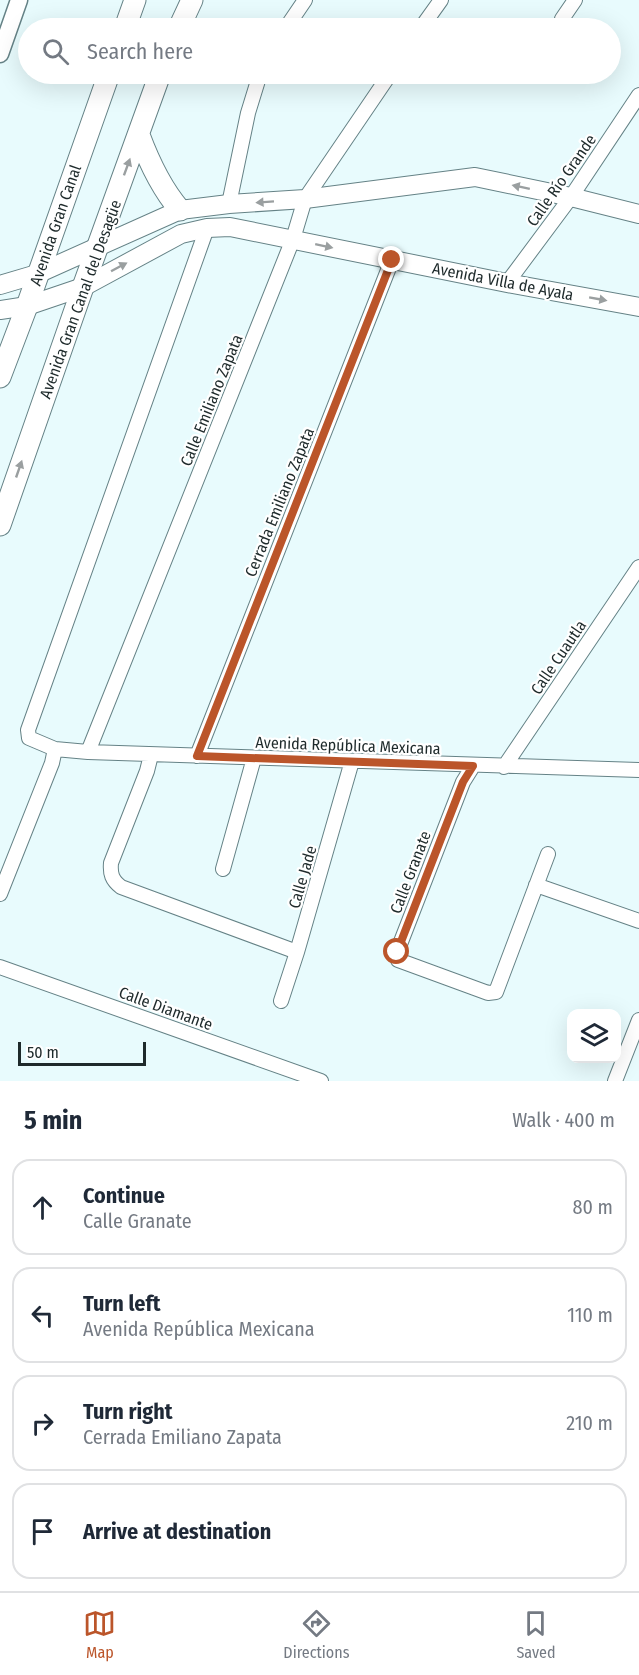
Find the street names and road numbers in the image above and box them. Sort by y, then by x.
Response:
street label: Calle Río Grande [523,131,600,230]
street label: Avenida Gran Canal [26,162,85,288]
street label: Avenida Gran Canal del Desagüe [36,197,125,401]
street label: Avenida Villa de Ayala [431,258,575,305]
street label: Calle Emiliano Zapata [176,331,247,469]
street label: Cerrada Emiliano Zapata [241,425,318,580]
street label: Calle Cuautla [527,617,590,698]
street label: Avenida República Mexicana [255,733,441,758]
street label: Calle Granate [386,828,435,916]
street label: Calle Jade [284,843,321,911]
street label: Calle Diamante [116,983,215,1034]

